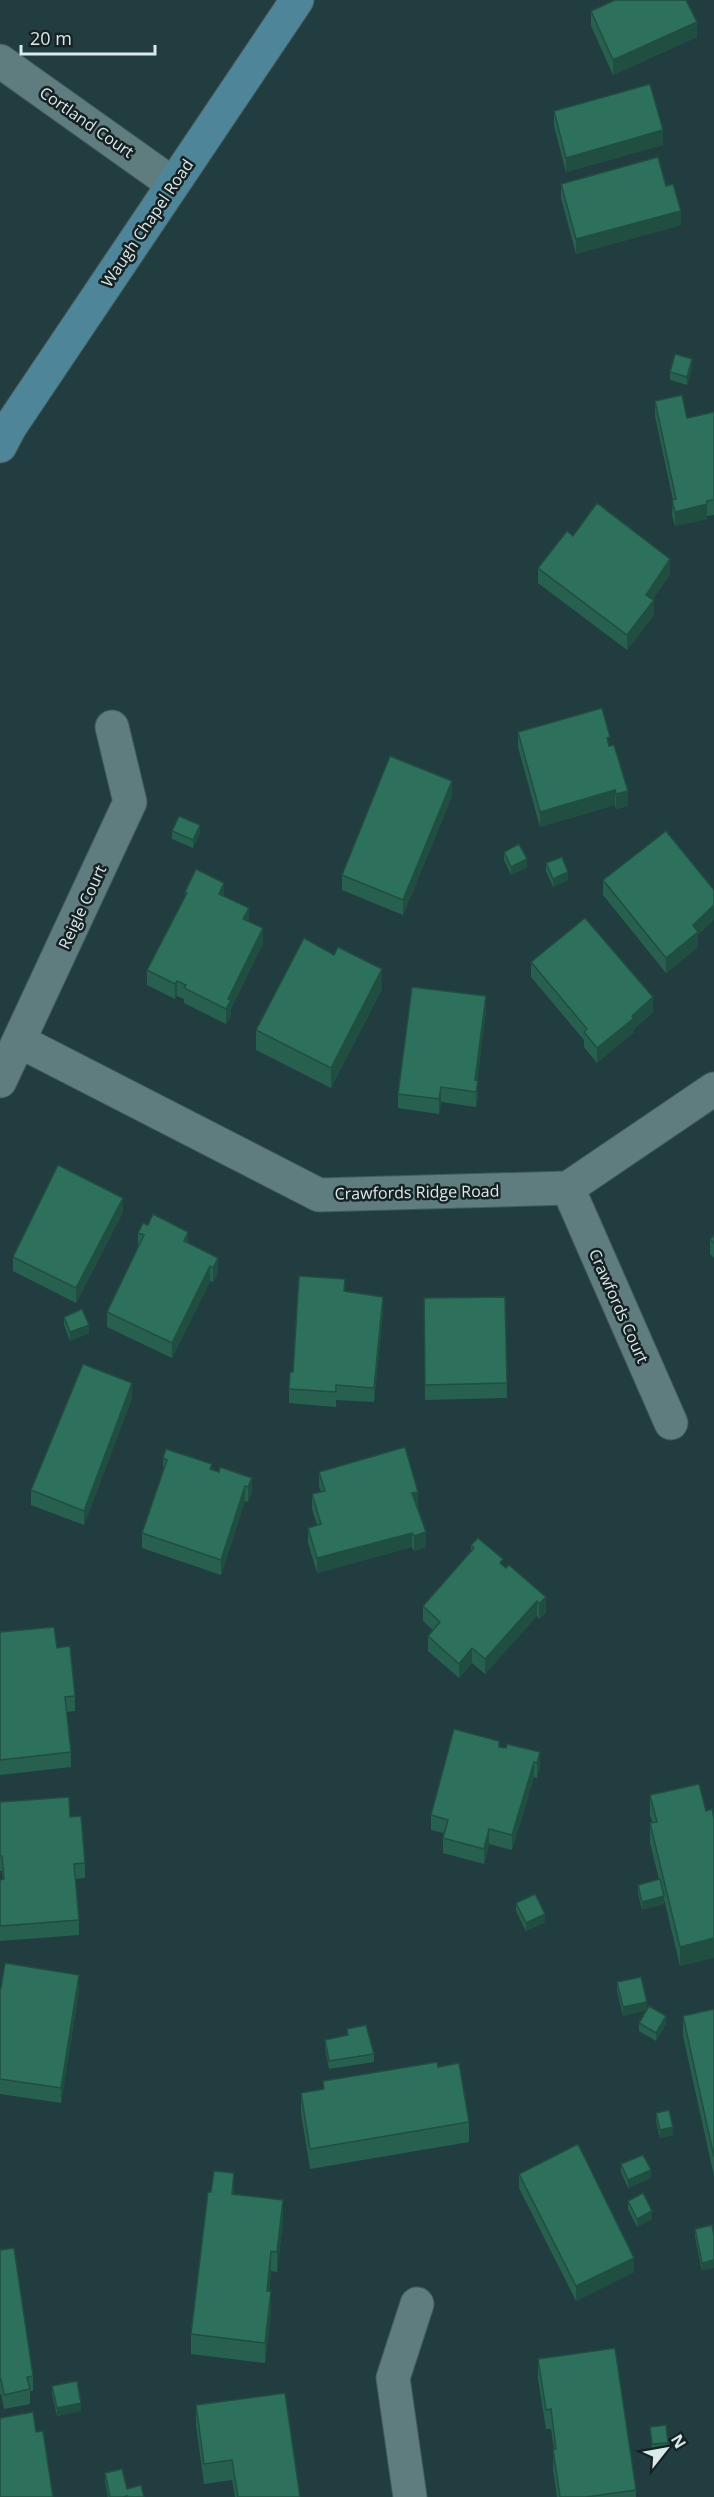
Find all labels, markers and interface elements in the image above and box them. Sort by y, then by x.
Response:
scale bar [21,18,154,56]
text: 20 m [30,26,72,50]
street label: Cortland Court [35,81,139,163]
street label: Waugh Chapel Road [96,155,198,291]
street label: Reigle Court [53,861,111,953]
street label: Crawfords Ridge Road [334,1180,500,1204]
street label: Crawfords Court [584,1245,654,1367]
north arrow [636,2419,696,2479]
text: N [666,2430,692,2453]

